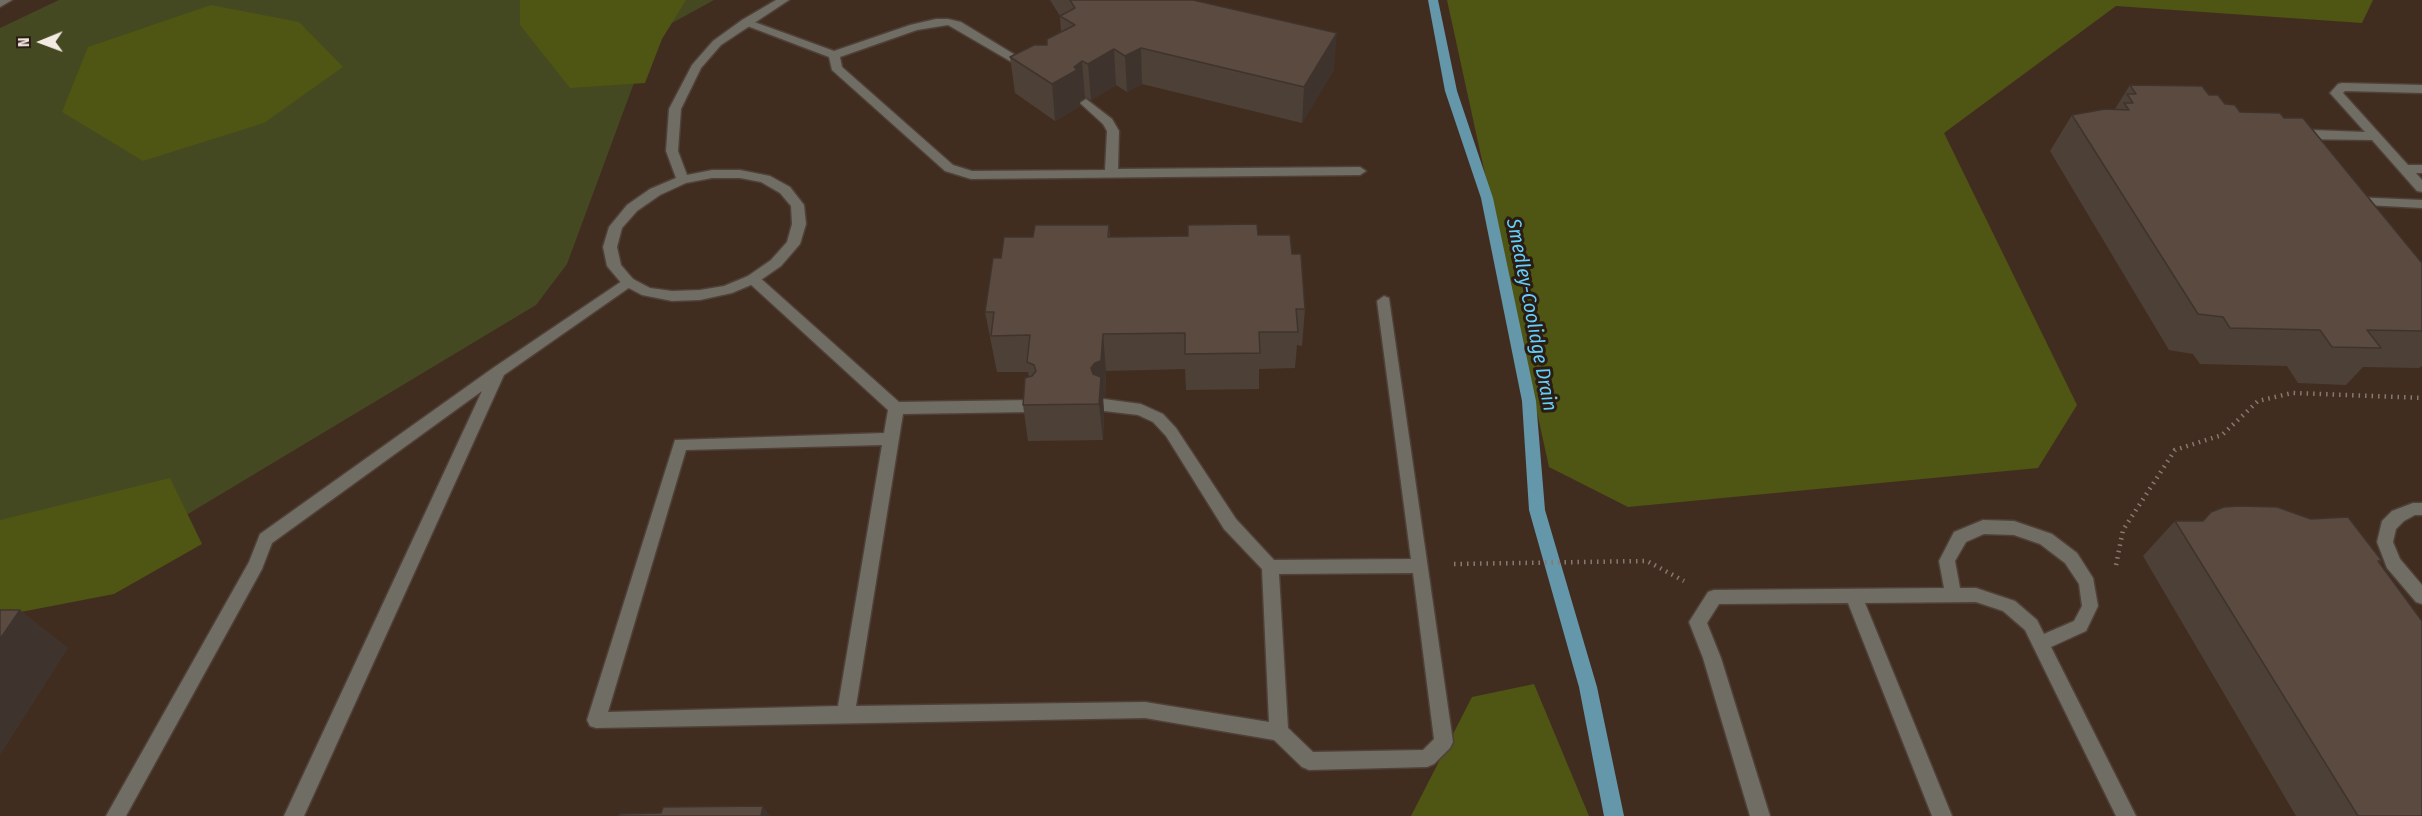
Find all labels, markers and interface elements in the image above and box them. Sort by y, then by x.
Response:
north arrow [12,12,72,72]
text: N [14,37,33,47]
water label: Smedley-Coolidge Drain [1501,217,1561,413]

